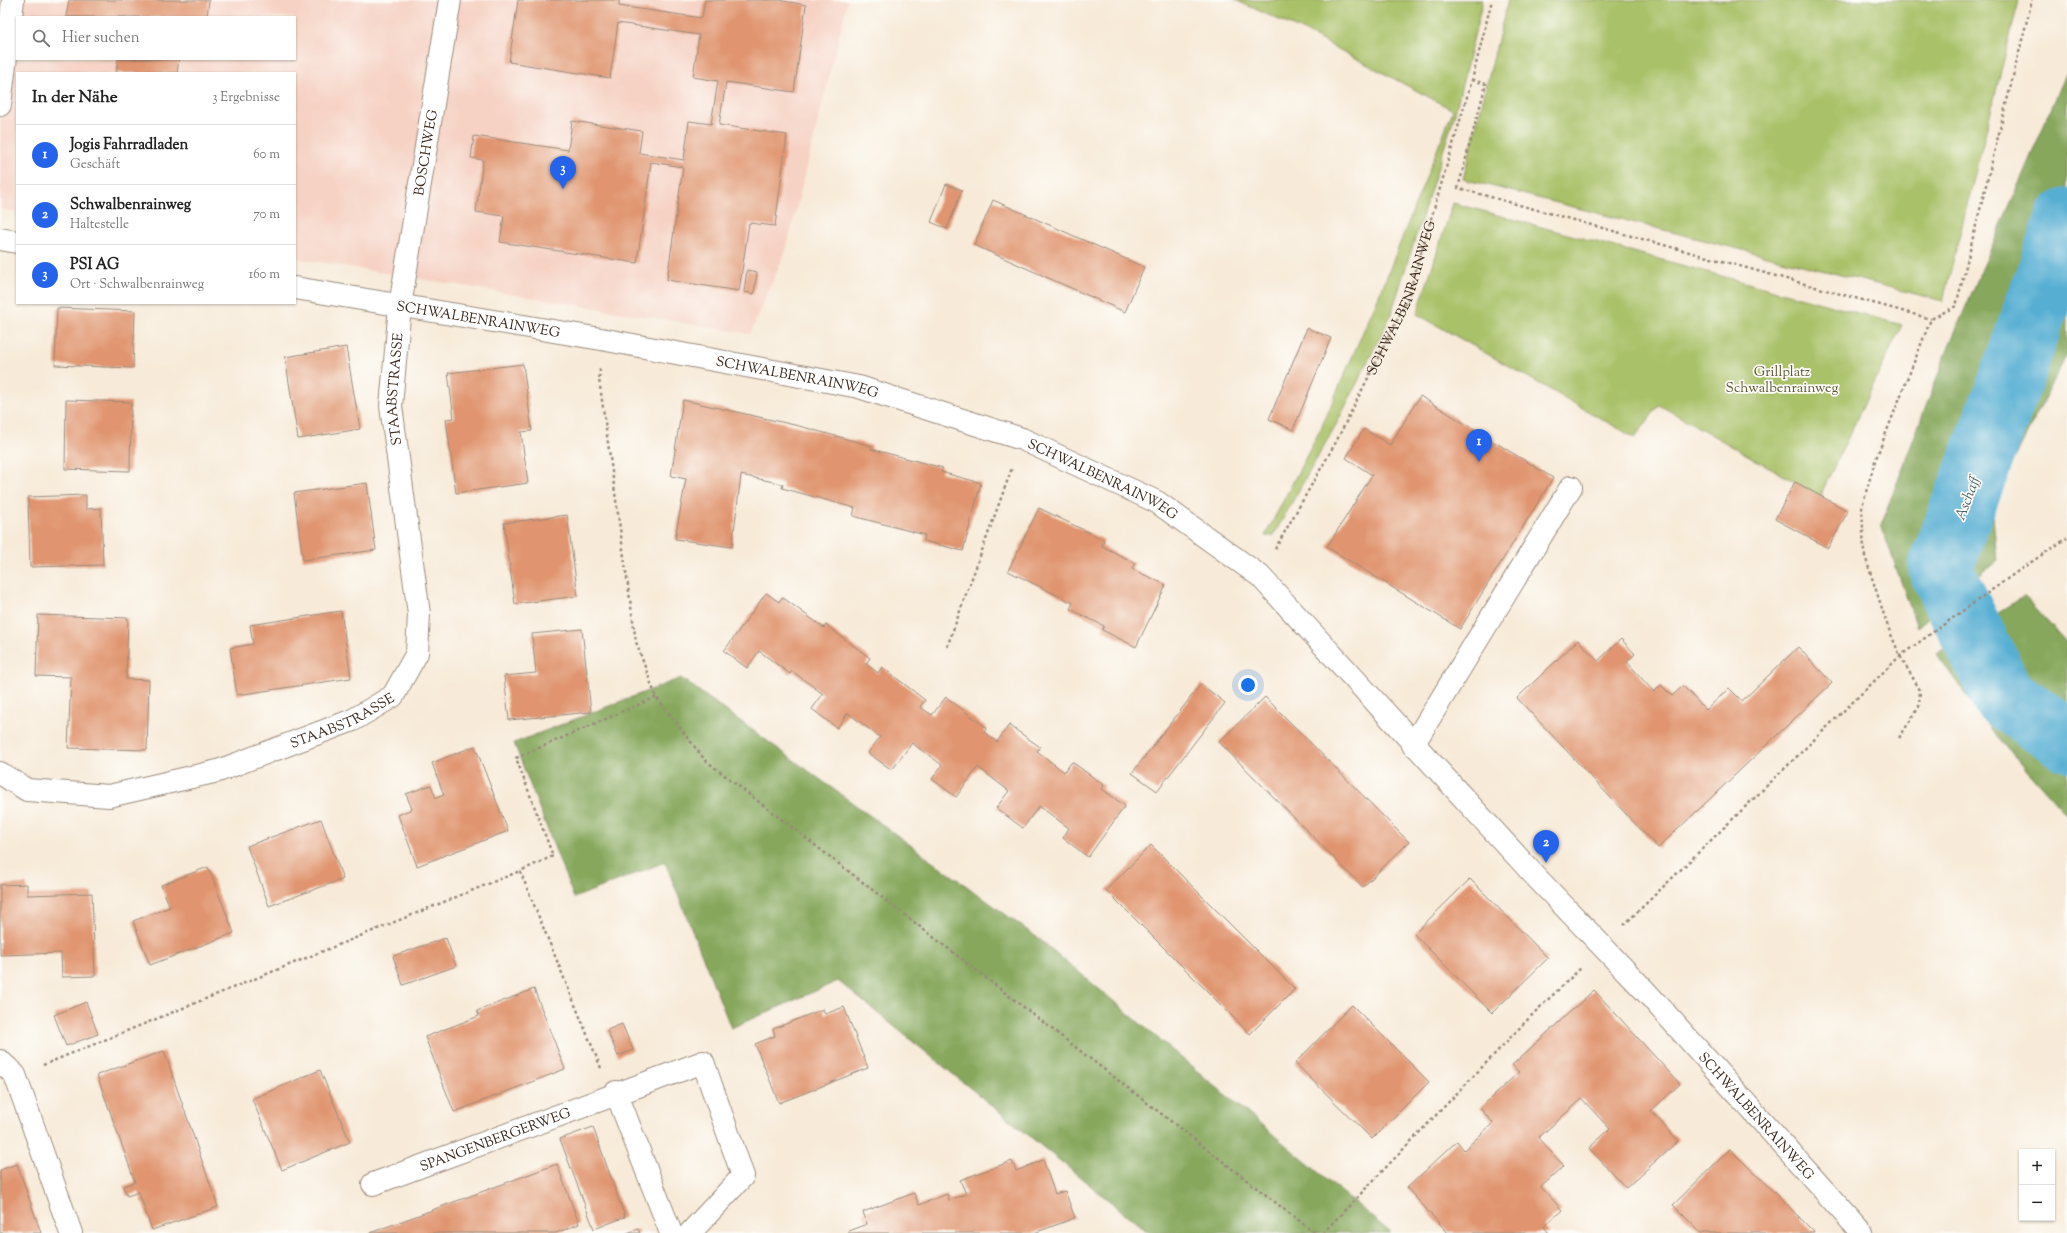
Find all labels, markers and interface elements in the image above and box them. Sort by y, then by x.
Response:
search box [16,16,296,60]
icon: search [30,27,52,49]
text: Hier suchen [62,28,140,49]
text: In der Nähe [32,86,118,110]
text: 3 Ergebnisse [212,89,280,107]
street label: BOSCHWEG [410,108,444,197]
text: Jogis Fahrradladen [70,135,188,156]
text: 1 [43,146,47,164]
text: 60 m [253,146,280,164]
text: Geschäft [70,156,120,174]
pin: 3 [550,156,576,189]
text: Schwalbenrainweg [70,195,191,216]
text: 2 [42,206,48,224]
text: 70 m [253,206,280,224]
text: Haltestelle [70,216,129,234]
street label: SCHWALBENRAINWEG [1363,218,1442,379]
text: PSI AG [70,255,119,276]
text: 3 [42,266,48,284]
text: 160 m [249,266,280,284]
text: Ort · Schwalbenrainweg [70,276,204,294]
street label: SCHWALBENRAINWEG [395,297,562,344]
street label: STAABSTRASSE [383,332,410,446]
street label: SCHWALBENRAINWEG [714,353,881,405]
park label: Grillplatz Schwalbenrainweg [1726,363,1839,399]
pin: 1 [1466,429,1492,462]
street label: SCHWALBENRAINWEG [1024,435,1182,526]
water label: Aschaff [1950,472,1987,524]
your location [1238,675,1258,695]
street label: STAABSTRASSE [288,689,399,755]
pin: 2 [1533,830,1559,863]
street label: SCHWALBENRAINWEG [1693,1049,1818,1186]
street label: SPANGENBERGERWEG [417,1104,574,1178]
map controls [2019,1149,2055,1221]
button: + [2019,1149,2055,1185]
button: − [2019,1185,2055,1221]

